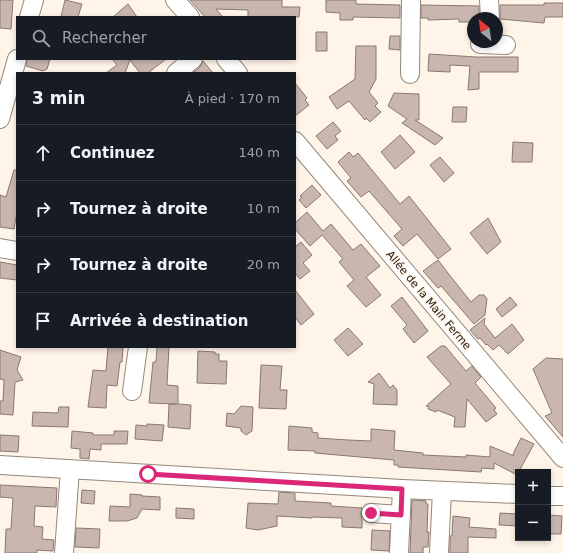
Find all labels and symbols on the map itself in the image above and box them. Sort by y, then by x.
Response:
north arrow [467,12,503,48]
street label: Allée de la Main Ferme [383,248,474,353]
route start [139,465,157,483]
route end [362,504,380,522]

